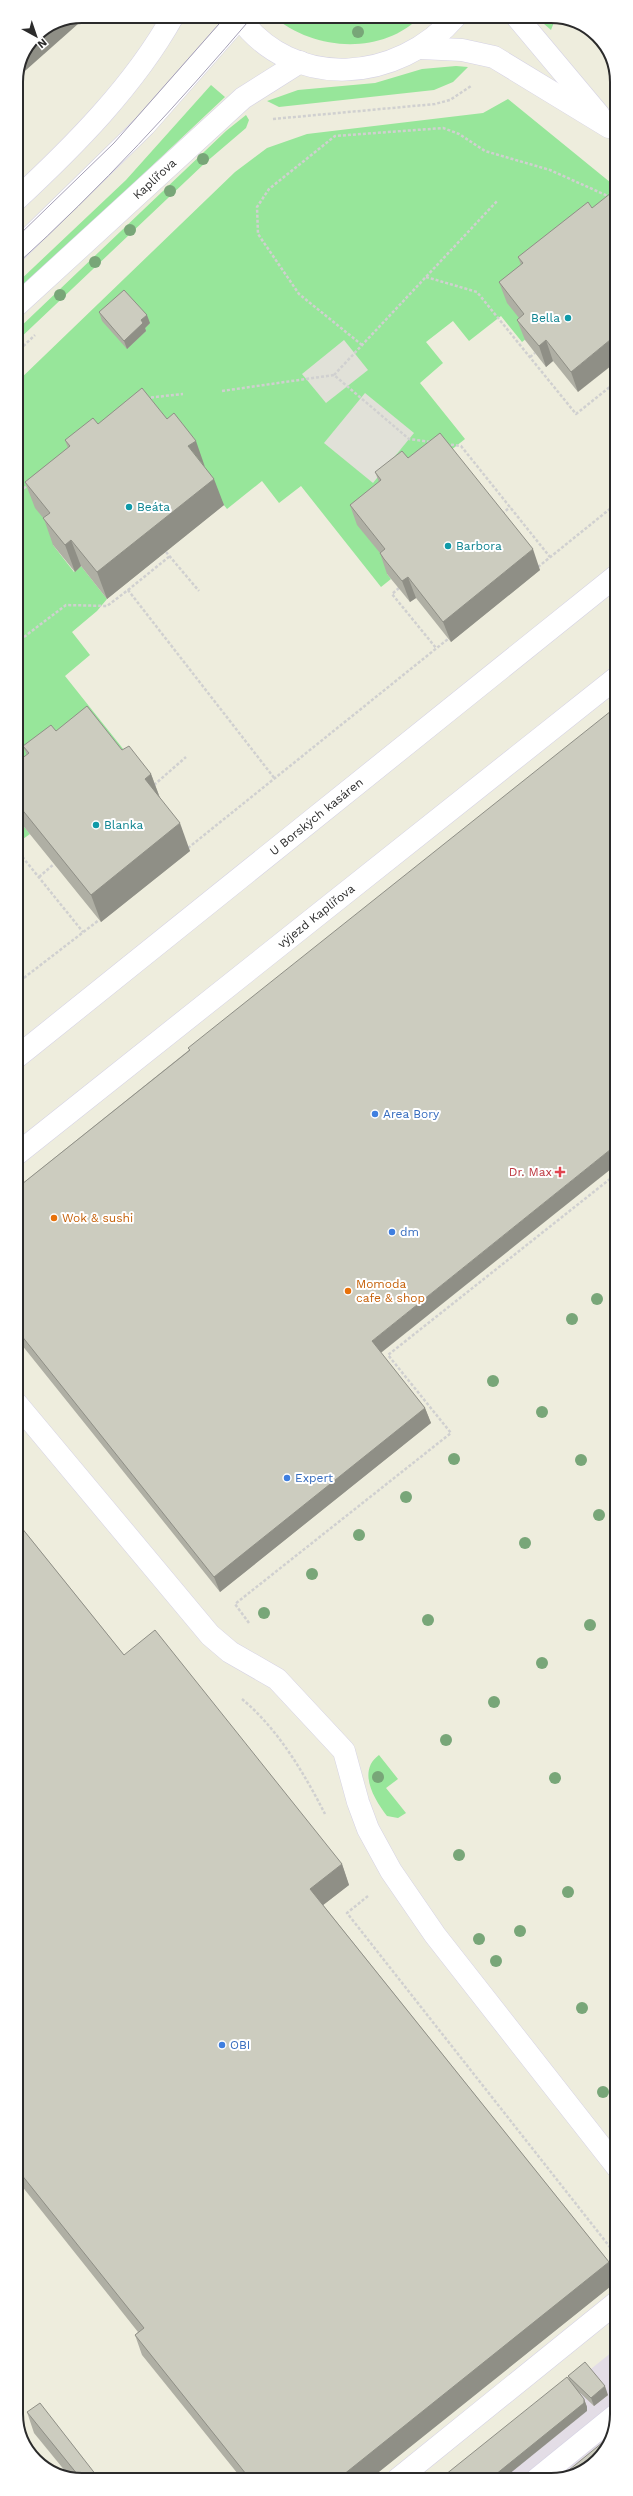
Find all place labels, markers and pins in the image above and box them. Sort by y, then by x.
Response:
place label: Bella [531,311,560,325]
marker: Bella [563,313,573,323]
place label: Beáta [137,500,170,514]
marker: Beáta [124,502,134,512]
place label: Barbora [456,539,502,553]
marker: Barbora [443,541,453,551]
place label: Blanka [104,818,143,832]
marker: Blanka [91,820,101,830]
place label: Area Bory [383,1107,440,1121]
marker: Area Bory [370,1109,380,1119]
place label: Dr. Max [509,1165,552,1179]
marker: Dr. Max [555,1167,565,1177]
place label: Wok & sushi [62,1211,133,1225]
marker: Wok & sushi [49,1213,59,1223]
place label: dm [400,1225,419,1239]
marker: dm [387,1227,397,1237]
place label: Momoda cafe & shop [356,1277,425,1305]
marker: Momoda cafe & shop [343,1286,353,1296]
place label: Expert [295,1471,333,1485]
marker: Expert [282,1473,292,1483]
place label: OBI [230,2038,250,2052]
marker: OBI [217,2040,227,2050]

